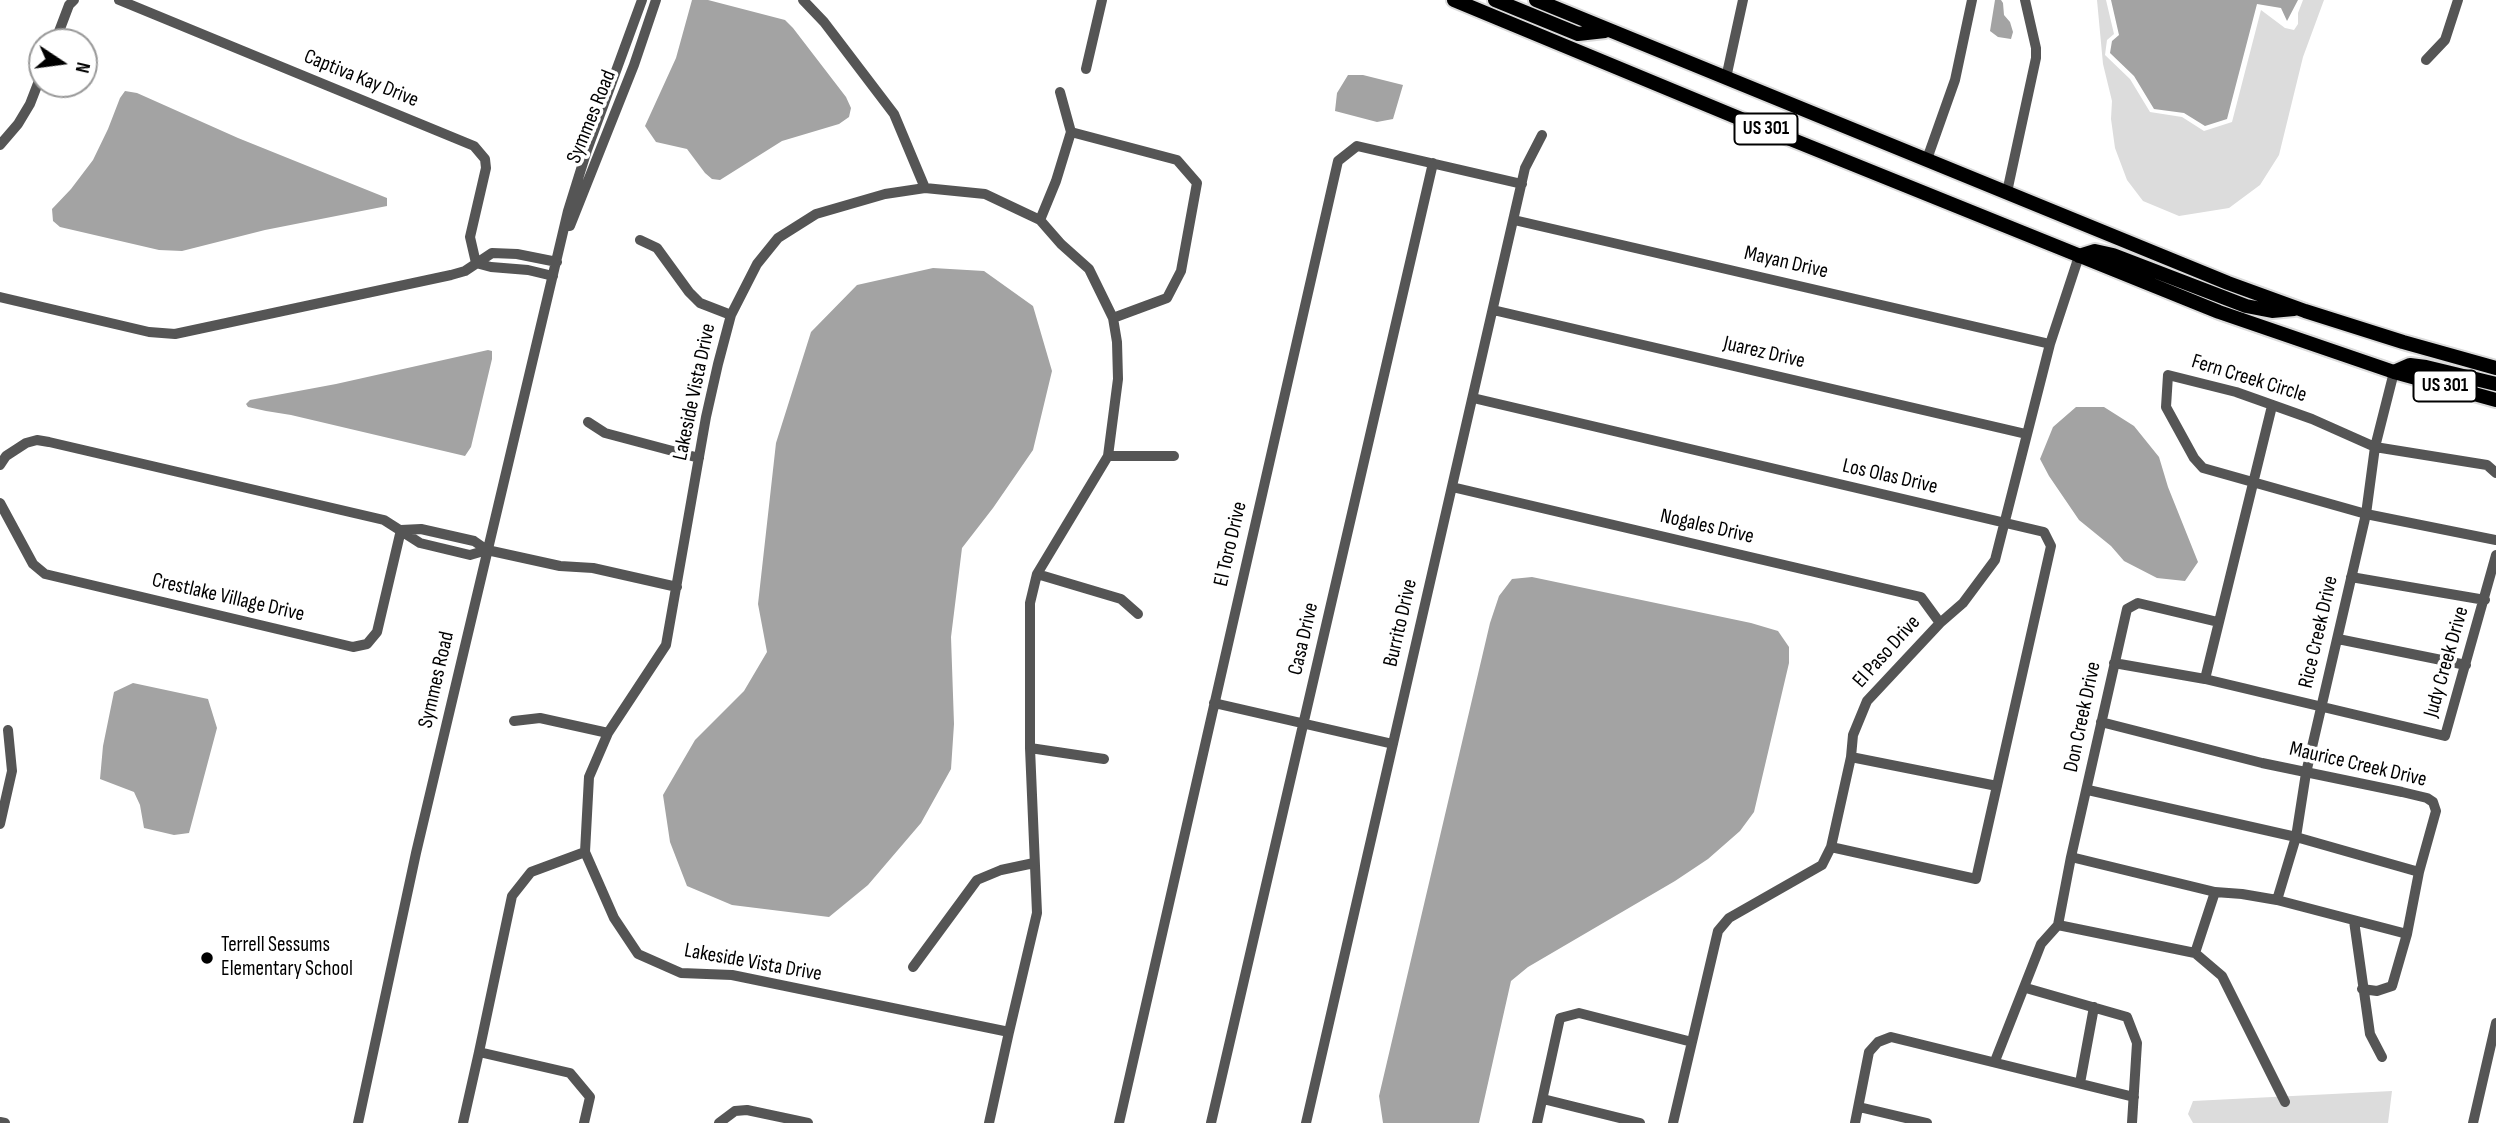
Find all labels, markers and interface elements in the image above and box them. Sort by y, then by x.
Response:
north arrow [28,28,98,98]
street label: Captiva Kay Drive [300,45,422,113]
text: N [70,60,94,75]
street label: Symmes Road [562,67,622,167]
road number: US 301 [1734,113,1798,144]
street label: Mayan Drive [1742,241,1830,285]
street label: Lakeside Vista Drive [668,321,722,463]
street label: Juarez Drive [1721,331,1807,375]
street label: Fern Creek Circle [2188,350,2310,408]
road number: US 301 [2414,370,2476,402]
street label: Los Olas Drive [1840,454,1940,500]
street label: El Toro Drive [1209,499,1253,589]
street label: Nogales Drive [1658,504,1756,550]
street label: Crestlake Village Drive [149,568,307,628]
street label: Rice Creek Drive [2294,573,2344,691]
street label: Burrito Drive [1379,577,1423,669]
street label: Casa Drive [1283,600,1325,678]
street label: Judy Creek Drive [2419,604,2475,720]
street label: El Paso Drive [1848,611,1926,693]
street label: Symmes Road [414,629,460,731]
street label: Don Creek Drive [2059,660,2107,774]
street label: Maurice Creek Drive [2287,737,2429,793]
place label: Terrell Sessums Elementary School [221,933,353,983]
street label: Lakeside Vista Drive [682,939,824,987]
marker: Terrell Sessums Elementary School [199,950,215,966]

